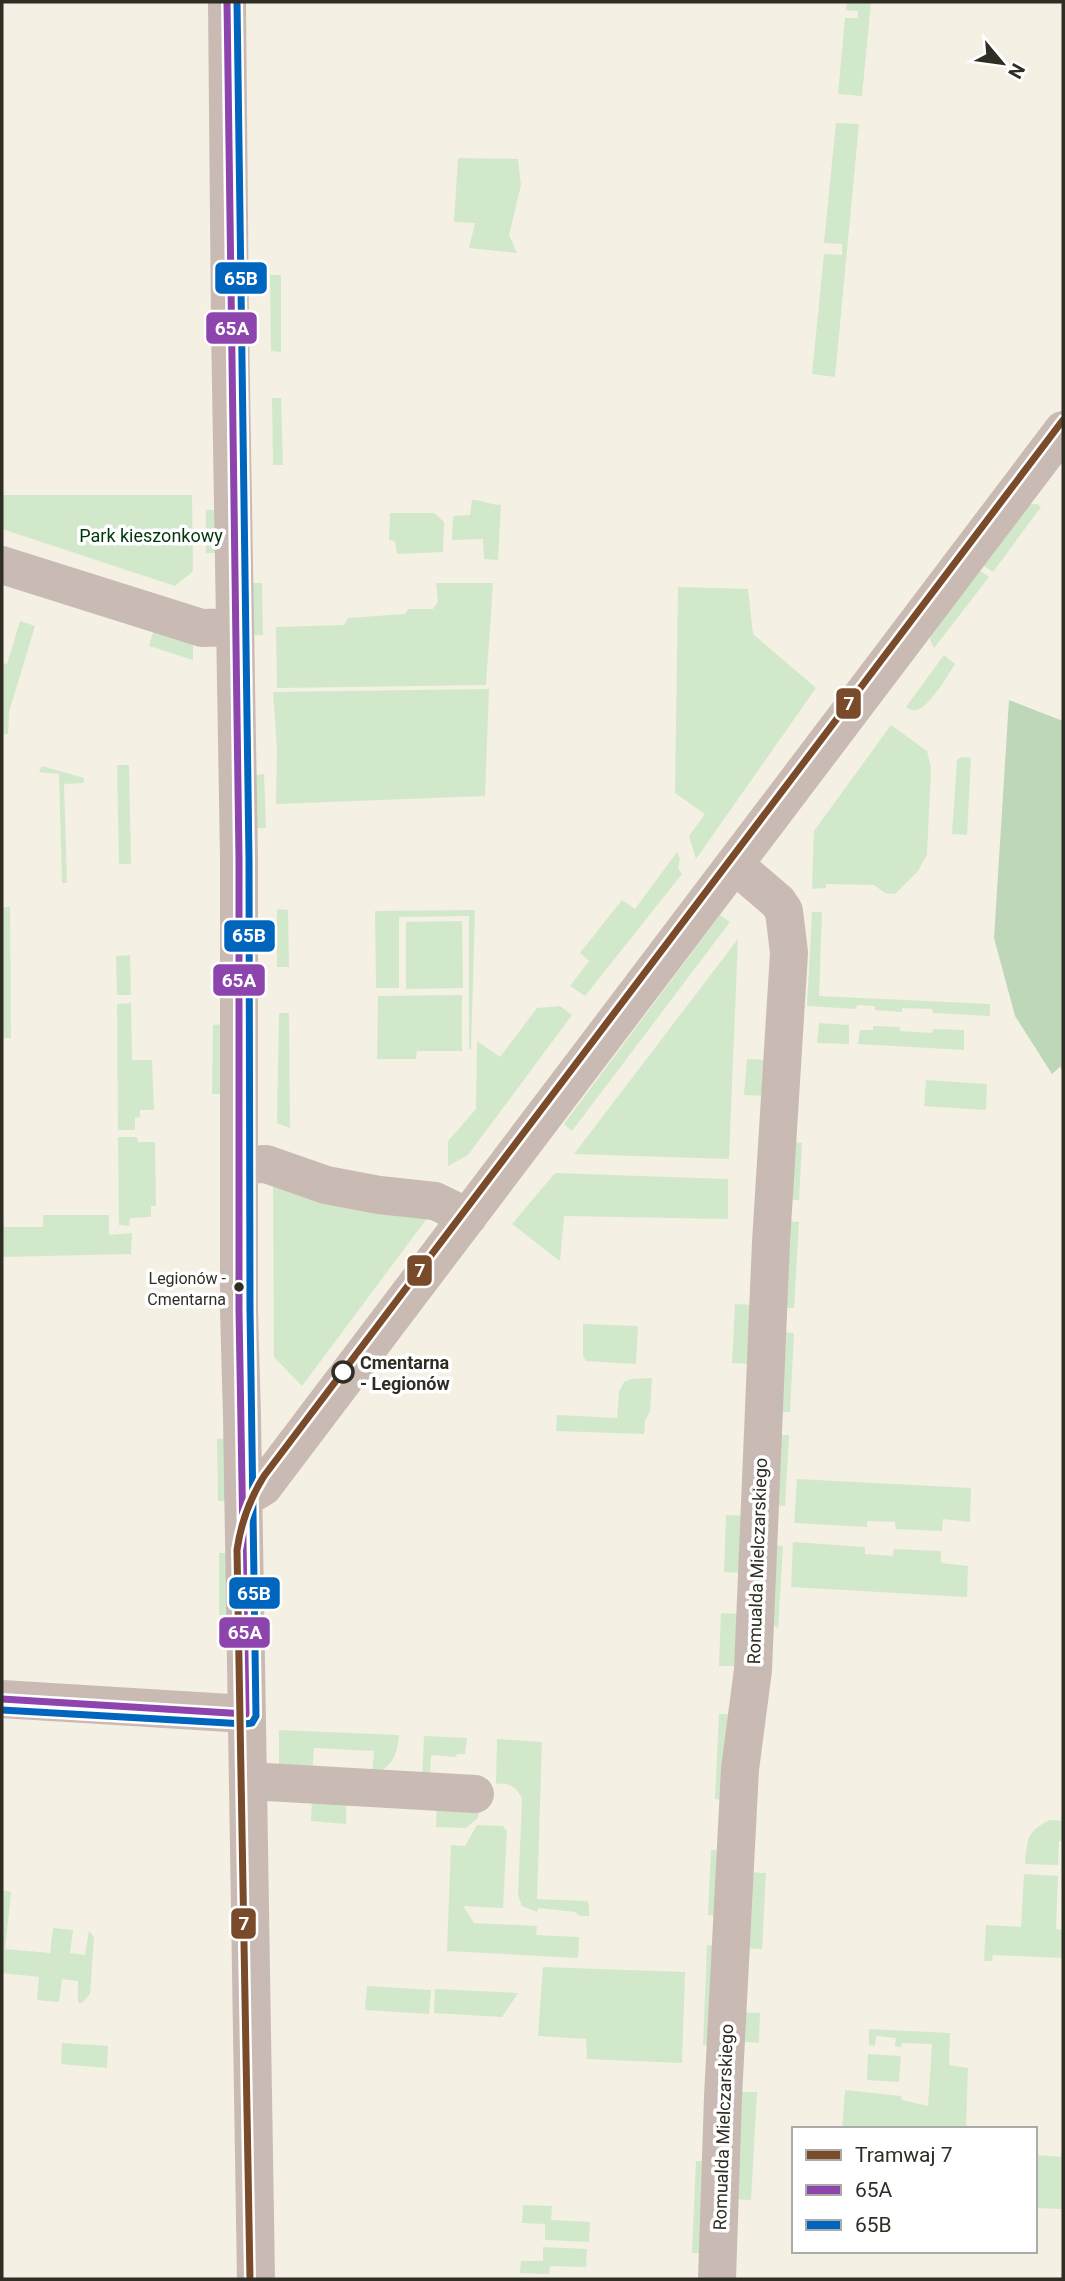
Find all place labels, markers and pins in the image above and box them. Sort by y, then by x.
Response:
place label: Legionów - Cmentarna [147,1269,227,1309]
marker: Legionów - Cmentarna [232,1280,246,1294]
place label: Cmentarna - Legionów [360,1352,450,1394]
marker: Cmentarna - Legionów [332,1361,354,1383]

